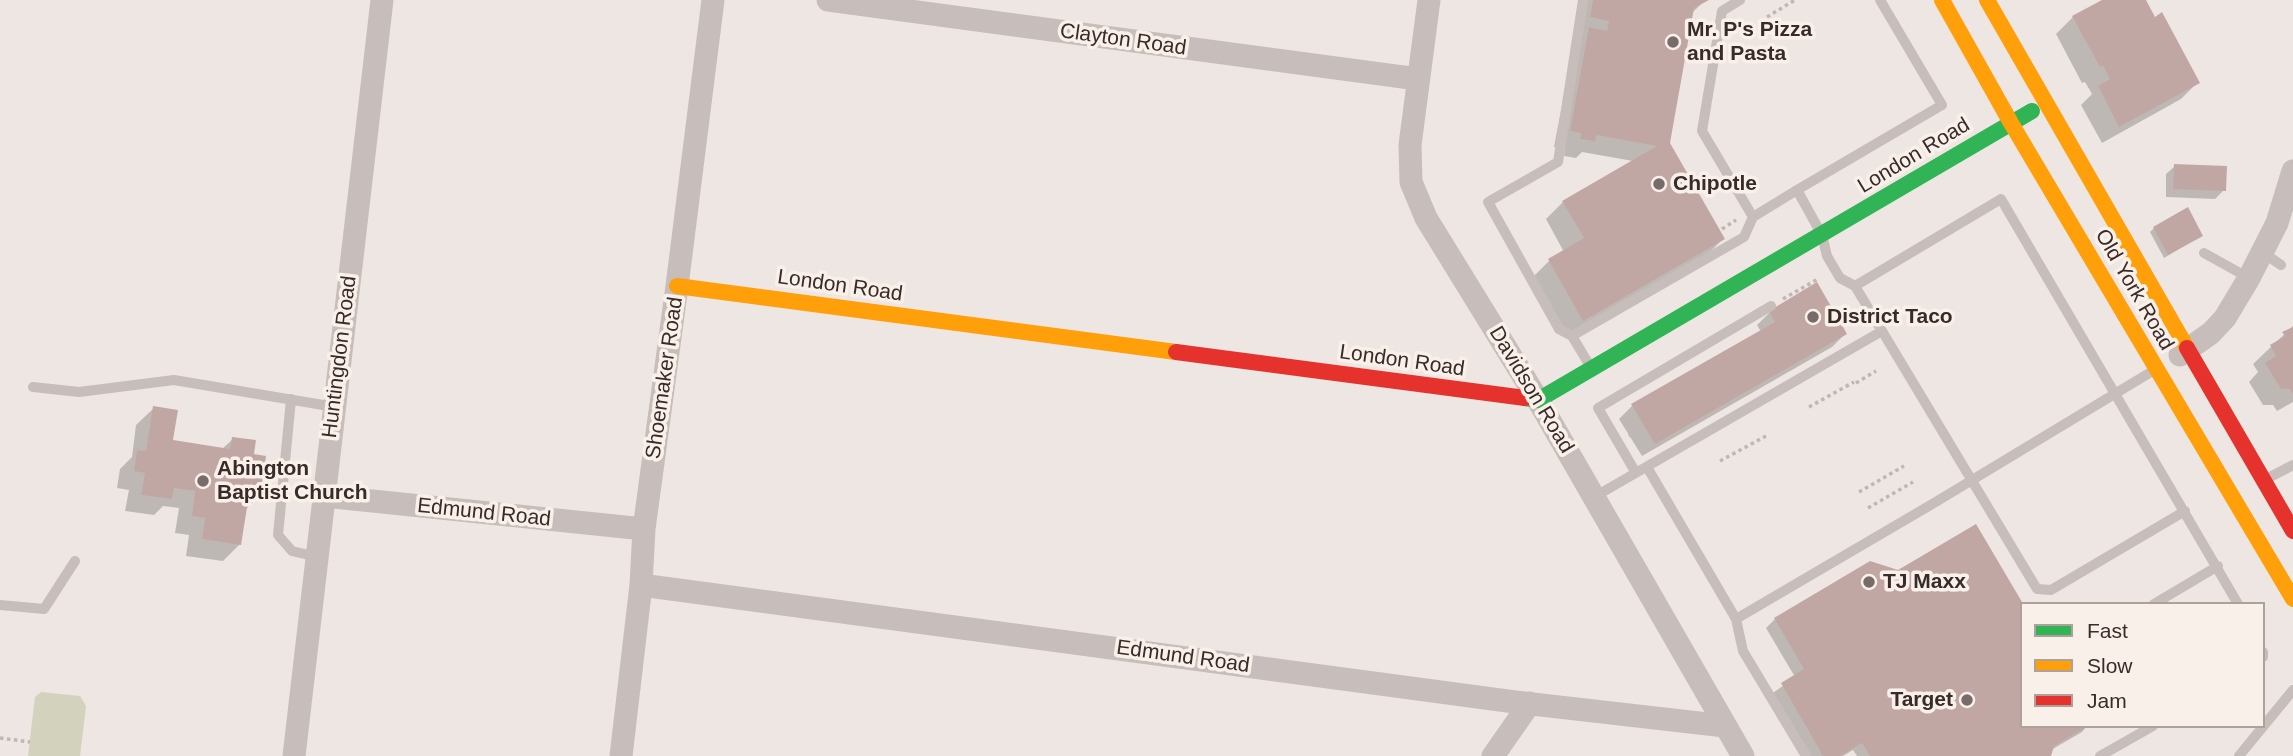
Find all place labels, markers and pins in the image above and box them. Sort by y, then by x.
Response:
place label: Mr. P's Pizza and Pasta [1687,17,1812,67]
marker: Mr. P's Pizza and Pasta [1665,34,1681,50]
place label: Chipotle [1673,171,1757,197]
marker: Chipotle [1651,176,1667,192]
place label: District Taco [1827,304,1953,330]
marker: District Taco [1805,309,1821,325]
place label: Abington Baptist Church [217,456,368,506]
marker: Abington Baptist Church [195,473,211,489]
place label: TJ Maxx [1883,569,1966,595]
marker: TJ Maxx [1861,574,1877,590]
place label: Target [1890,687,1953,713]
marker: Target [1959,692,1975,708]

